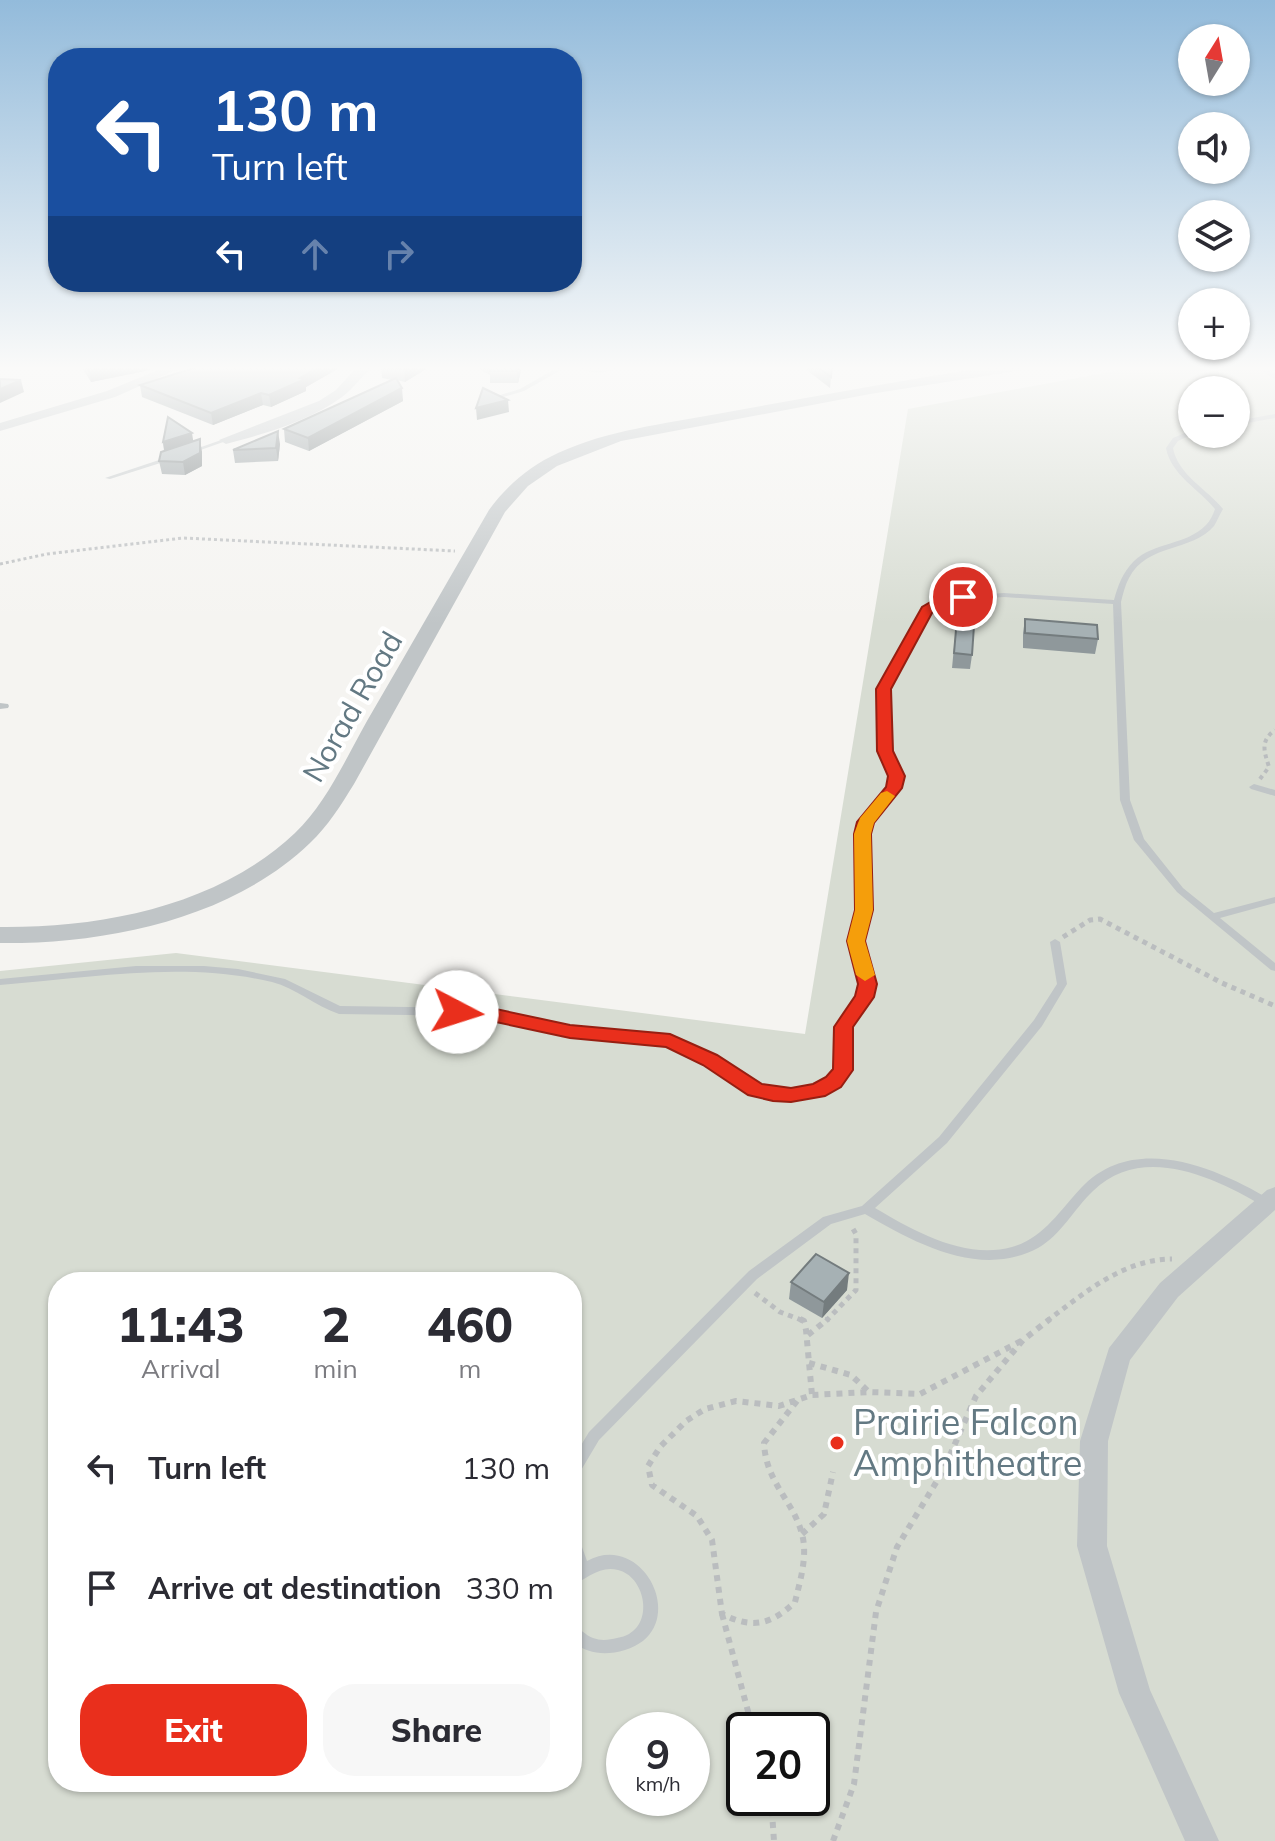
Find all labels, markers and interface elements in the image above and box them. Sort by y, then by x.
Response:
north arrow [1178,24,1250,96]
map controls [1178,24,1250,448]
text: 130 m [212,75,379,145]
icon: left [80,80,184,184]
button: sound [1178,112,1250,184]
text: Turn left [212,144,348,189]
button: layers [1178,200,1250,272]
icon: left [209,232,253,276]
icon: ahead [293,232,337,276]
icon: right [377,232,421,276]
button: + [1178,288,1250,360]
button: − [1178,376,1250,448]
pin [929,563,997,631]
icon: arrive [941,575,985,619]
street label: Norad Road [294,624,411,789]
position arrow [415,970,499,1054]
text: 11:43 [117,1294,245,1354]
text: 2 [321,1294,350,1354]
text: 460 [427,1294,513,1354]
text: Arrival [141,1352,221,1385]
text: min [314,1352,358,1385]
text: m [458,1352,481,1385]
place label: Prairie Falcon Amphitheatre [853,1399,1082,1485]
marker: Prairie Falcon Amphitheatre [828,1434,846,1452]
icon: left [80,1446,124,1490]
text: Turn left [148,1449,266,1487]
text: 130 m [462,1449,550,1487]
icon: arrive [80,1566,124,1610]
text: Arrive at destination [148,1569,442,1607]
text: 330 m [466,1569,554,1607]
button: Exit [80,1684,307,1776]
button: Share [323,1684,550,1776]
speed limit sign: 20 [726,1712,830,1816]
text: 9 [646,1729,670,1779]
text: km/h [635,1771,681,1796]

